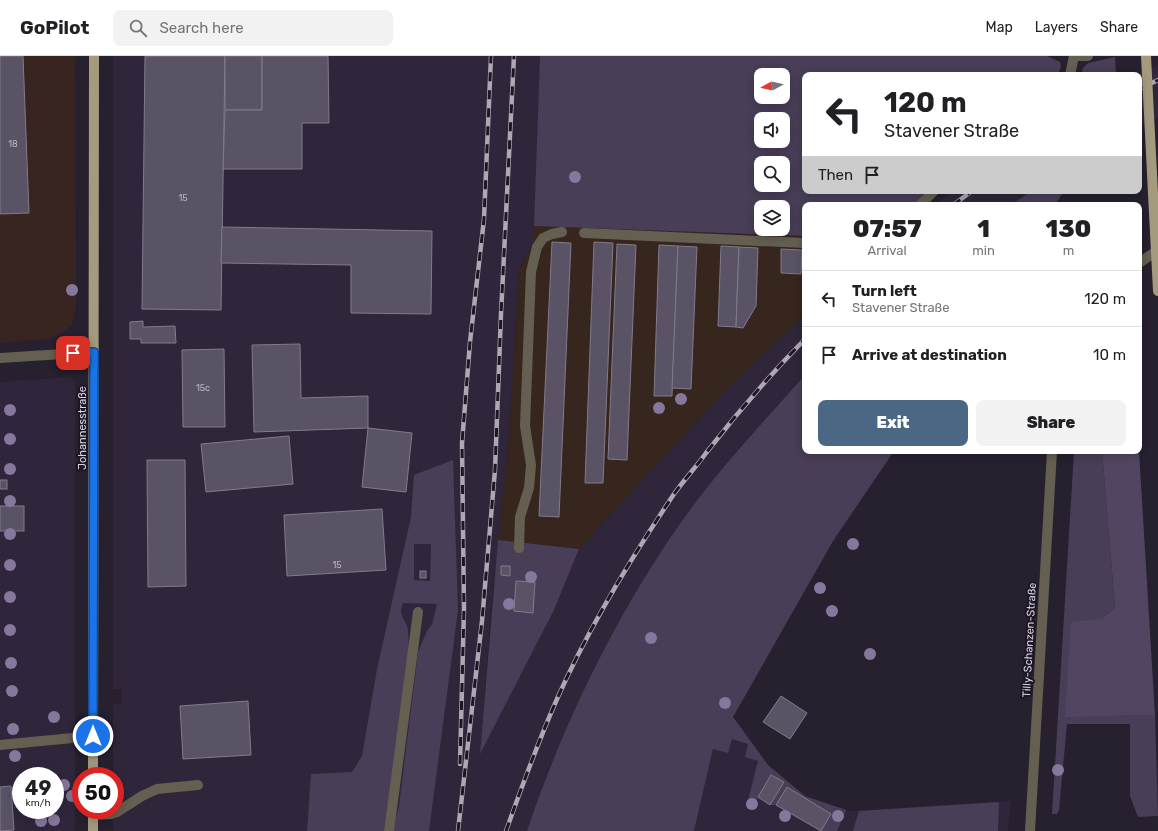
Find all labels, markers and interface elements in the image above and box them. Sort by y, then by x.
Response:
search box [113,10,393,46]
text: GoPilot [20,16,89,39]
icon: search [127,17,149,39]
text: Search here [159,19,244,37]
text: Map [986,19,1013,36]
text: Layers [1035,19,1078,36]
text: Share [1100,19,1138,36]
north arrow [754,68,790,104]
map controls [754,68,790,236]
text: 120 m [884,86,967,119]
icon: left [818,88,870,140]
button: sound [754,112,790,148]
text: Stavener Straße [884,120,1019,142]
house number: 18 [8,139,18,149]
button: search [754,156,790,192]
icon: arrive [861,164,883,186]
text: Then [818,166,853,184]
house number: 15 [178,193,188,203]
button: layers [754,200,790,236]
text: 07:57 [853,215,922,243]
text: 1 [977,215,990,243]
text: 130 [1046,215,1091,243]
text: Arrival [868,243,907,258]
text: min [972,243,995,258]
text: m [1063,243,1074,258]
text: Turn left [852,282,917,300]
icon: left [818,288,840,310]
text: 120 m [1084,290,1126,308]
text: Stavener Straße [852,300,950,315]
pin [56,336,90,370]
icon: arrive [62,342,84,364]
icon: arrive [818,344,840,366]
text: Arrive at destination [852,346,1007,364]
text: 10 m [1093,346,1126,364]
house number: 15c [196,383,210,393]
street label: Johannesstraße [76,386,89,470]
button: Exit [818,400,968,446]
button: Share [976,400,1126,446]
house number: 15 [332,560,342,570]
street label: Tilly-Schanzen-Straße [1020,582,1039,698]
position arrow [72,715,114,757]
speed limit sign: 50 [72,767,124,819]
text: 49 [25,776,51,800]
text: km/h [26,797,50,809]

